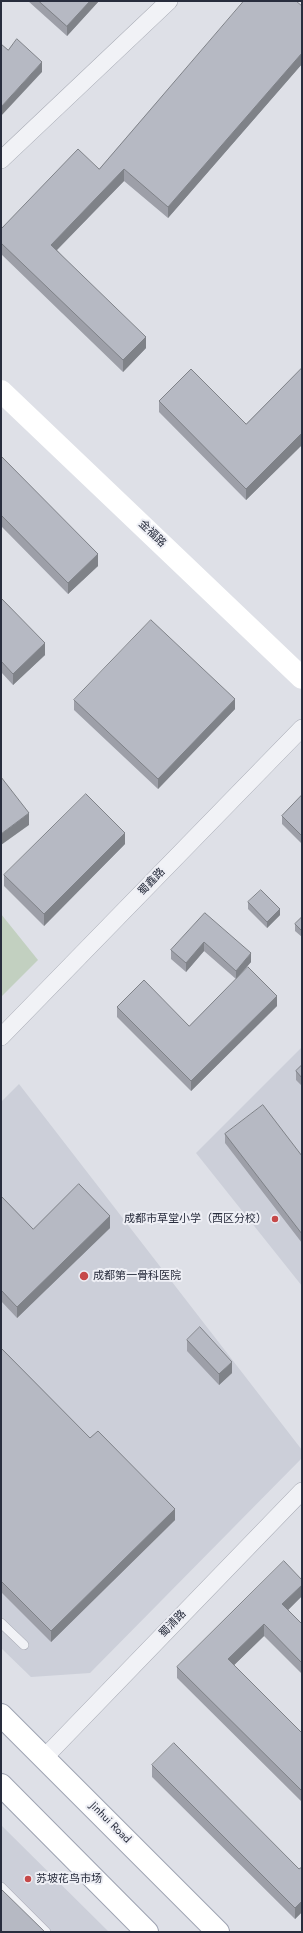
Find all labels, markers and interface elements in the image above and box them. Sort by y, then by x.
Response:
street label: 金福路 [136,518,168,550]
street label: 蜀鑫路 [136,866,168,898]
place label: 成都市草堂小学（西区分校） [124,1212,267,1226]
marker: 成都市草堂小学（西区分校） [270,1214,280,1224]
place label: 成都第一骨科医院 [93,1269,181,1283]
marker: 成都第一骨科医院 [78,1270,90,1282]
street label: 蜀清路 [157,1608,189,1640]
street label: Jinhui Road [87,1800,133,1846]
place label: 苏坡花鸟市场 [36,1872,102,1886]
marker: 苏坡花鸟市场 [23,1874,33,1884]

